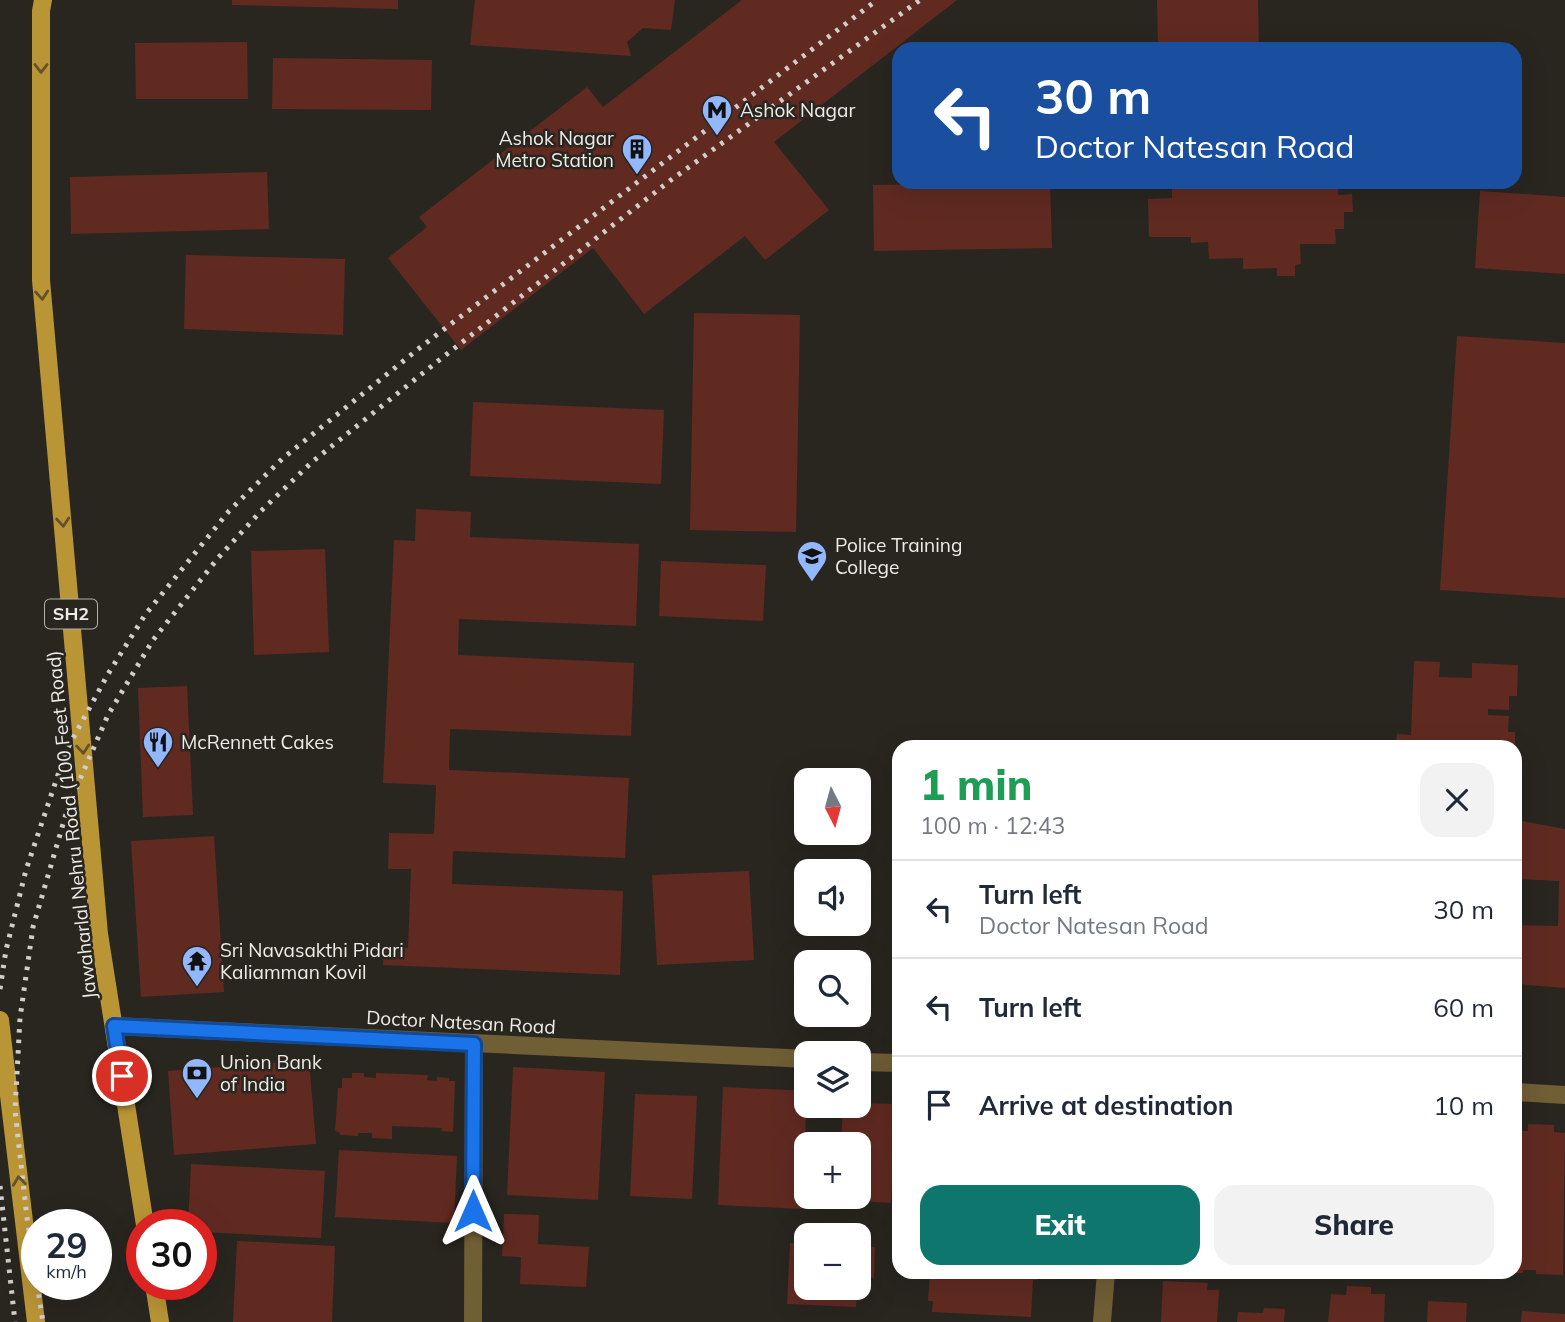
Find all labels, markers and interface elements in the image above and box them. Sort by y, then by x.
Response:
one-way arrow [33,63,49,74]
text: 30 m [1035,65,1151,126]
icon: left [920,70,1011,161]
metro station icon: Ashok Nagar [700,93,734,137]
place label: Ashok Nagar [740,98,855,122]
place label: Ashok Nagar Metro Station [495,126,614,172]
text: Doctor Natesan Road [1035,126,1355,166]
building icon: Ashok Nagar Metro Station [620,132,654,176]
one-way arrow [34,290,49,301]
one-way arrow [55,517,70,528]
place label: Police Training College [835,533,962,579]
school or university icon: Police Training College [795,539,829,583]
road number: SH2 [45,600,97,628]
street label: Jawaharlal Nehru Road (100 Feet Road) [41,649,101,1001]
restaurant icon: McRennett Cakes [141,725,175,769]
place label: McRennett Cakes [181,730,334,754]
one-way arrow [75,743,90,754]
text: 1 min [920,758,1033,811]
button: close [1420,763,1494,837]
north arrow [794,768,872,845]
map controls [794,768,871,1300]
text: 100 m · 12:43 [920,811,1065,840]
button: sound [794,859,871,936]
text: Turn left [979,878,1081,911]
icon: left [920,890,958,928]
text: 30 m [1433,893,1494,926]
text: Doctor Natesan Road [979,911,1209,940]
place label: Sri Navasakthi Pidari Kaliamman Kovil [220,938,404,984]
temple icon: Sri Navasakthi Pidari Kaliamman Kovil [180,944,214,988]
button: search [794,950,871,1027]
icon: left [920,988,958,1026]
text: Turn left [979,991,1081,1024]
text: 60 m [1433,991,1494,1024]
street label: Doctor Natesan Road [366,1005,556,1039]
button: layers [794,1041,871,1118]
pin [92,1046,152,1106]
place label: Union Bank of India [220,1050,322,1096]
bank icon: Union Bank of India [180,1056,214,1100]
icon: arrive [103,1057,141,1095]
icon: arrive [920,1086,958,1124]
text: Arrive at destination [979,1089,1234,1122]
text: 10 m [1433,1089,1494,1122]
button: + [794,1132,871,1209]
position arrow [436,1174,510,1248]
one-way arrow [12,1175,27,1187]
button: Exit [920,1185,1200,1265]
button: Share [1214,1185,1494,1265]
speed limit sign: 30 [126,1209,217,1300]
text: 29 [45,1223,88,1267]
button: − [794,1223,871,1300]
text: km/h [46,1260,87,1283]

